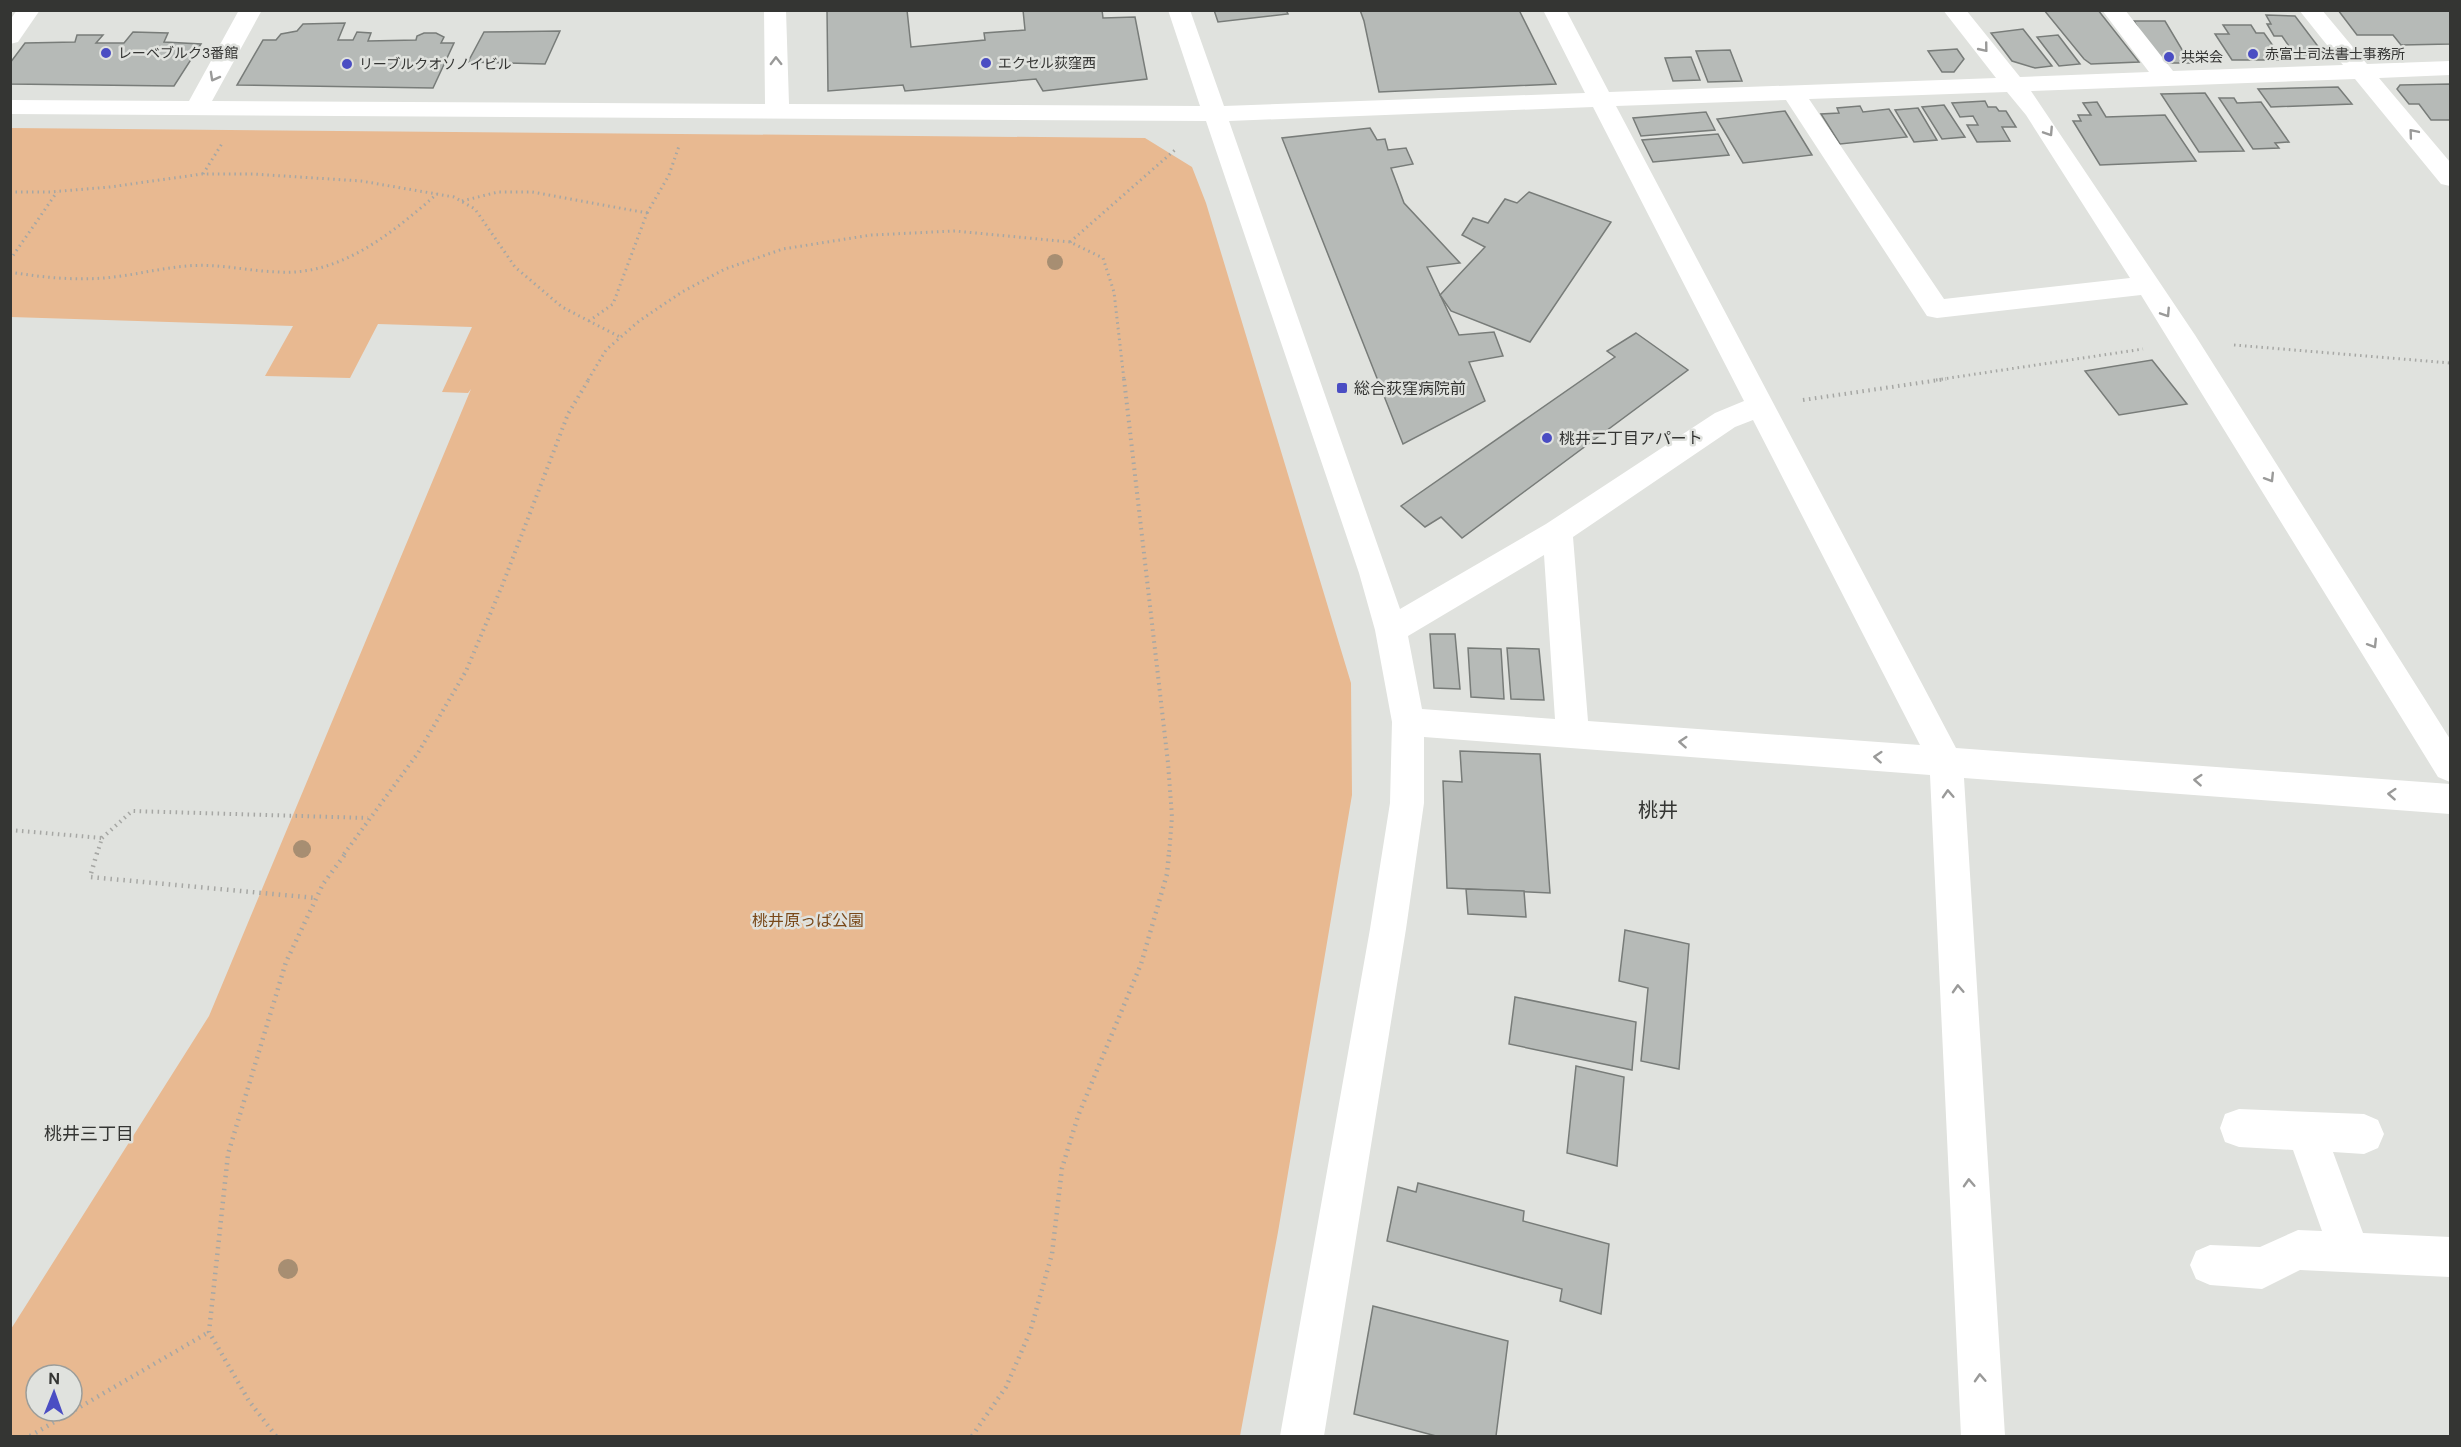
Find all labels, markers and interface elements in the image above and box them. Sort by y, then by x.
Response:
one-way arrow [1976,41,1987,52]
place label: レーベブルク3番館 [118,44,238,62]
place label: 赤富士司法書士事務所 [2265,45,2405,63]
marker: レーベブルク3番館 [99,46,113,60]
marker: 赤富士司法書士事務所 [2246,47,2260,61]
place label: 共栄会 [2181,48,2223,66]
marker: 共栄会 [2162,50,2176,64]
place label: エクセル荻窪西 [998,54,1096,72]
place label: リーブルクオソノイビル [359,55,512,73]
marker: エクセル荻窪西 [979,56,993,70]
marker: リーブルクオソノイビル [340,57,354,71]
one-way arrow [770,57,782,66]
one-way arrow [210,71,221,81]
one-way arrow [2041,126,2053,136]
one-way arrow [2409,129,2420,140]
one-way arrow [2158,307,2169,318]
place label: 総合荻窪病院前 [1354,378,1466,399]
marker: 総合荻窪病院前 [1335,381,1349,395]
place label: 桃井二丁目アパート [1559,428,1703,449]
marker: 桃井二丁目アパート [1540,431,1554,445]
one-way arrow [2262,472,2274,482]
one-way arrow [2366,637,2377,648]
one-way arrow [1679,736,1688,749]
one-way arrow [1873,750,1882,763]
one-way arrow [2193,774,2202,787]
one-way arrow [2388,788,2397,801]
one-way arrow [1941,789,1954,798]
district label: 桃井 [1638,797,1678,823]
park label: 桃井原っぱ公園 [752,910,864,931]
one-way arrow [1952,984,1965,993]
district label: 桃井三丁目 [44,1122,134,1146]
one-way arrow [1963,1179,1976,1188]
north arrow [24,1363,84,1423]
text: N [48,1368,60,1389]
one-way arrow [1974,1374,1987,1383]

